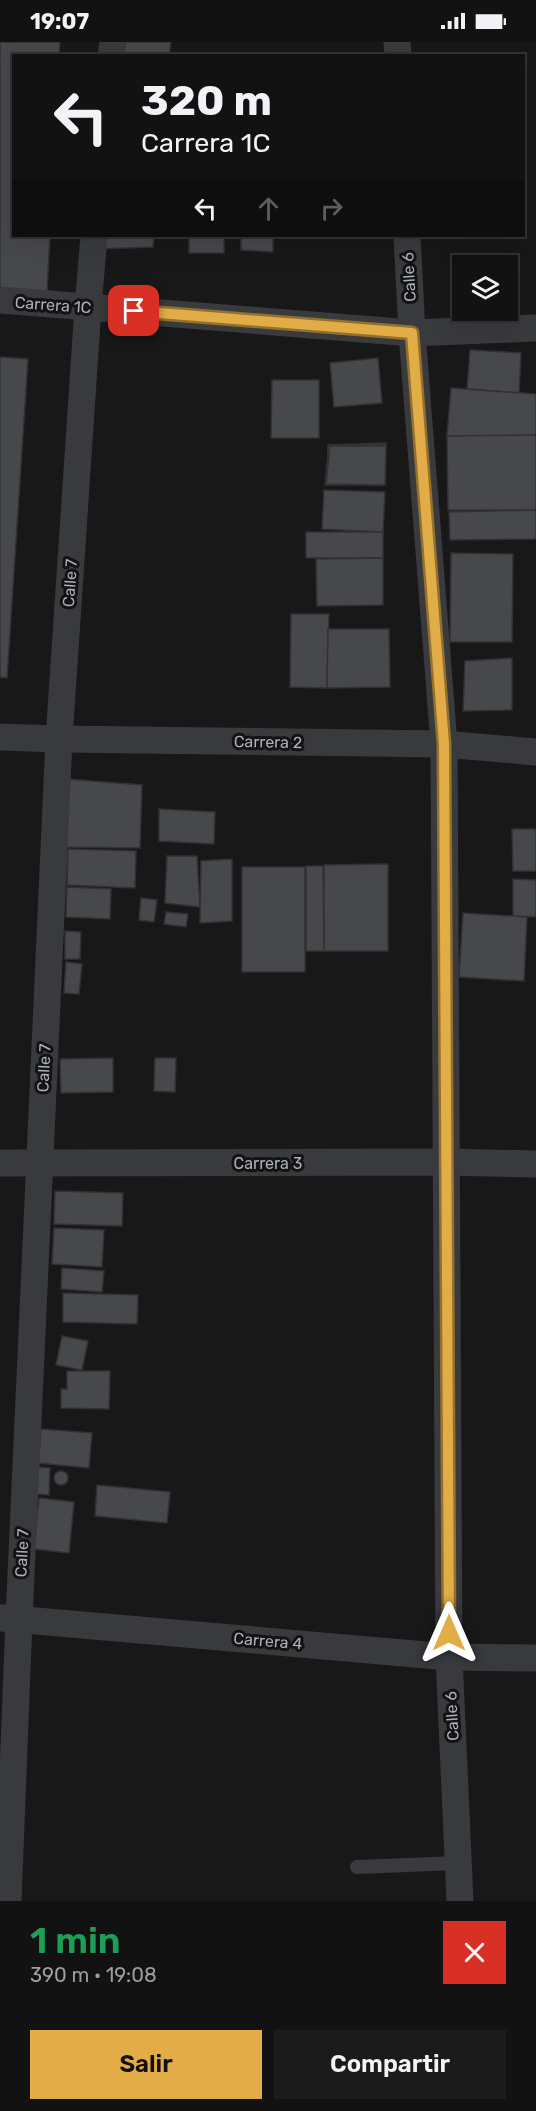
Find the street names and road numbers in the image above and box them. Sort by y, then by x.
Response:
street label: Calle 6 [398,251,420,302]
street label: Carrera 1C [14,293,92,317]
street label: Calle 7 [59,558,81,608]
street label: Carrera 2 [234,732,302,752]
street label: Calle 7 [33,1043,55,1093]
street label: Carrera 3 [234,1154,302,1173]
street label: Calle 7 [11,1528,33,1578]
street label: Carrera 4 [233,1629,303,1653]
street label: Calle 6 [441,1690,463,1741]

